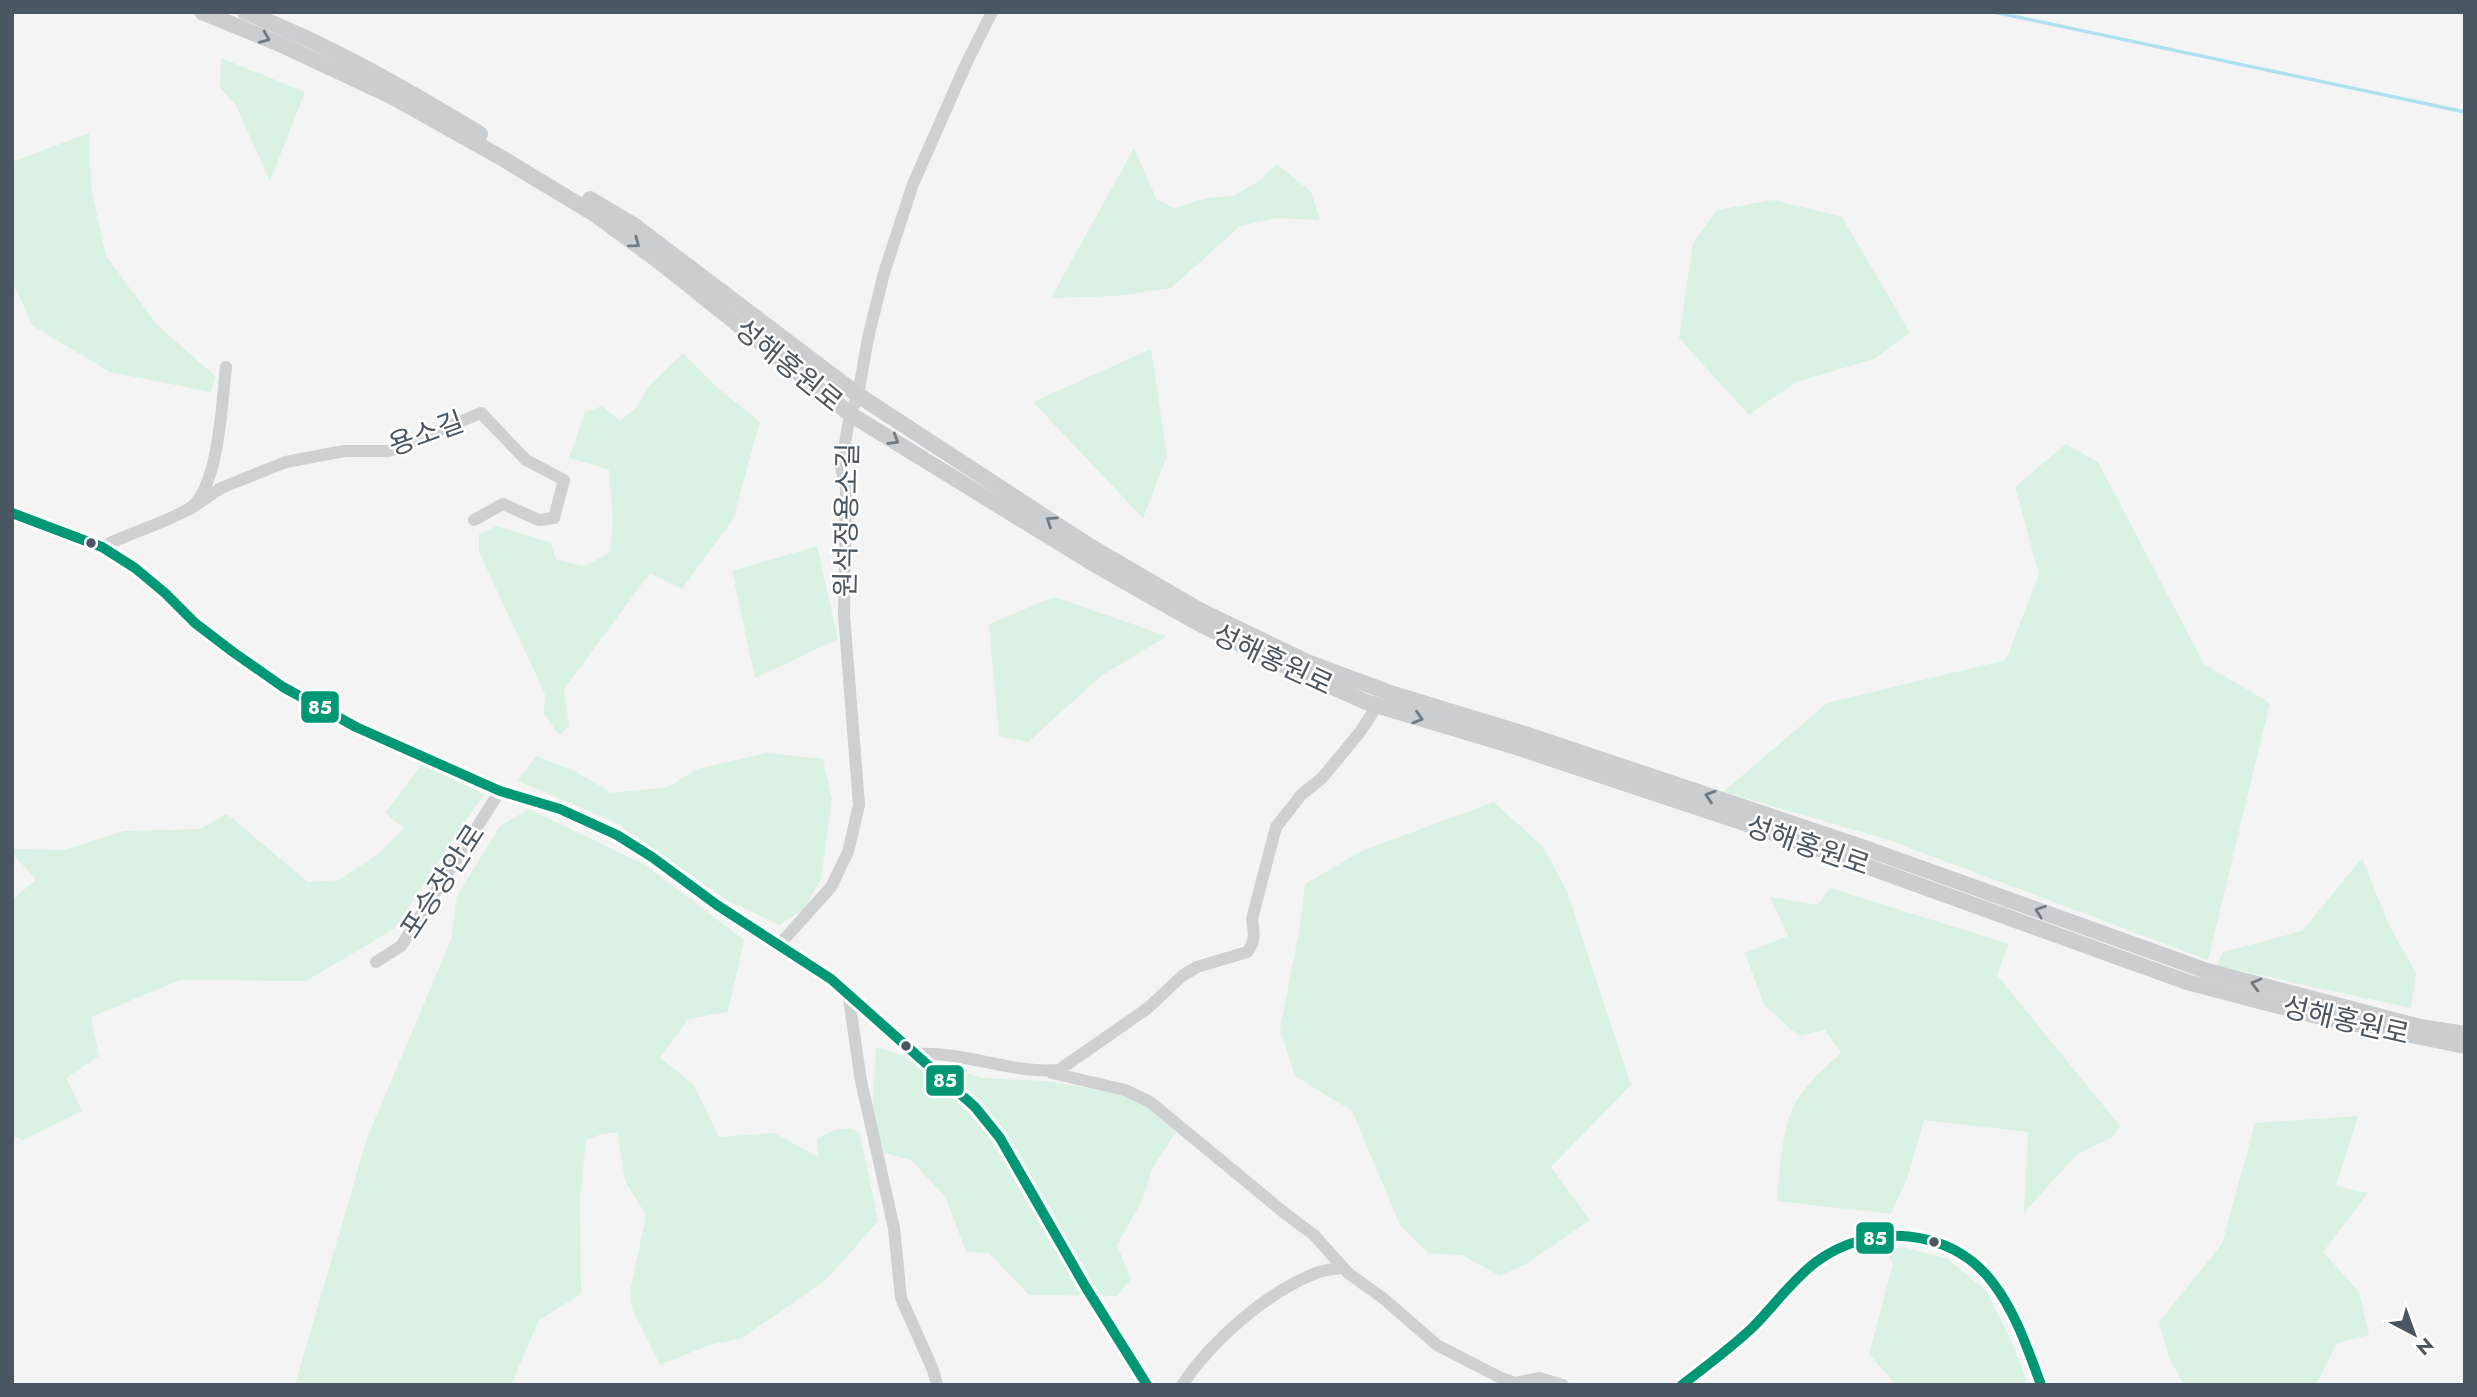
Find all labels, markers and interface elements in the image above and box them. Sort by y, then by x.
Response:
one-way arrow [258,30,271,44]
one-way arrow [627,235,640,248]
street label: 성해홍원로 [726,309,852,422]
street label: 용소길 [383,401,469,466]
one-way arrow [886,432,899,445]
street label: 원석정용소길 [825,442,868,598]
one-way arrow [1046,516,1059,529]
unlabelled marker [84,536,98,550]
street label: 성해홍원로 [1206,614,1340,705]
line badge: 85 [300,690,340,724]
text: 85 [308,694,332,721]
one-way arrow [1412,709,1424,724]
one-way arrow [1704,790,1716,804]
street label: 성해홍원로 [1740,805,1875,886]
street label: 포승장안로 [390,816,495,946]
one-way arrow [2035,905,2047,919]
one-way arrow [2250,978,2262,992]
street label: 성해홍원로 [2279,986,2413,1055]
unlabelled marker [899,1039,913,1053]
line badge: 85 [925,1064,965,1097]
text: 85 [933,1067,957,1094]
line badge: 85 [1855,1221,1895,1255]
text: 85 [1863,1225,1887,1252]
unlabelled marker [1927,1235,1941,1249]
north arrow [2379,1299,2449,1369]
text: N [2410,1331,2439,1362]

